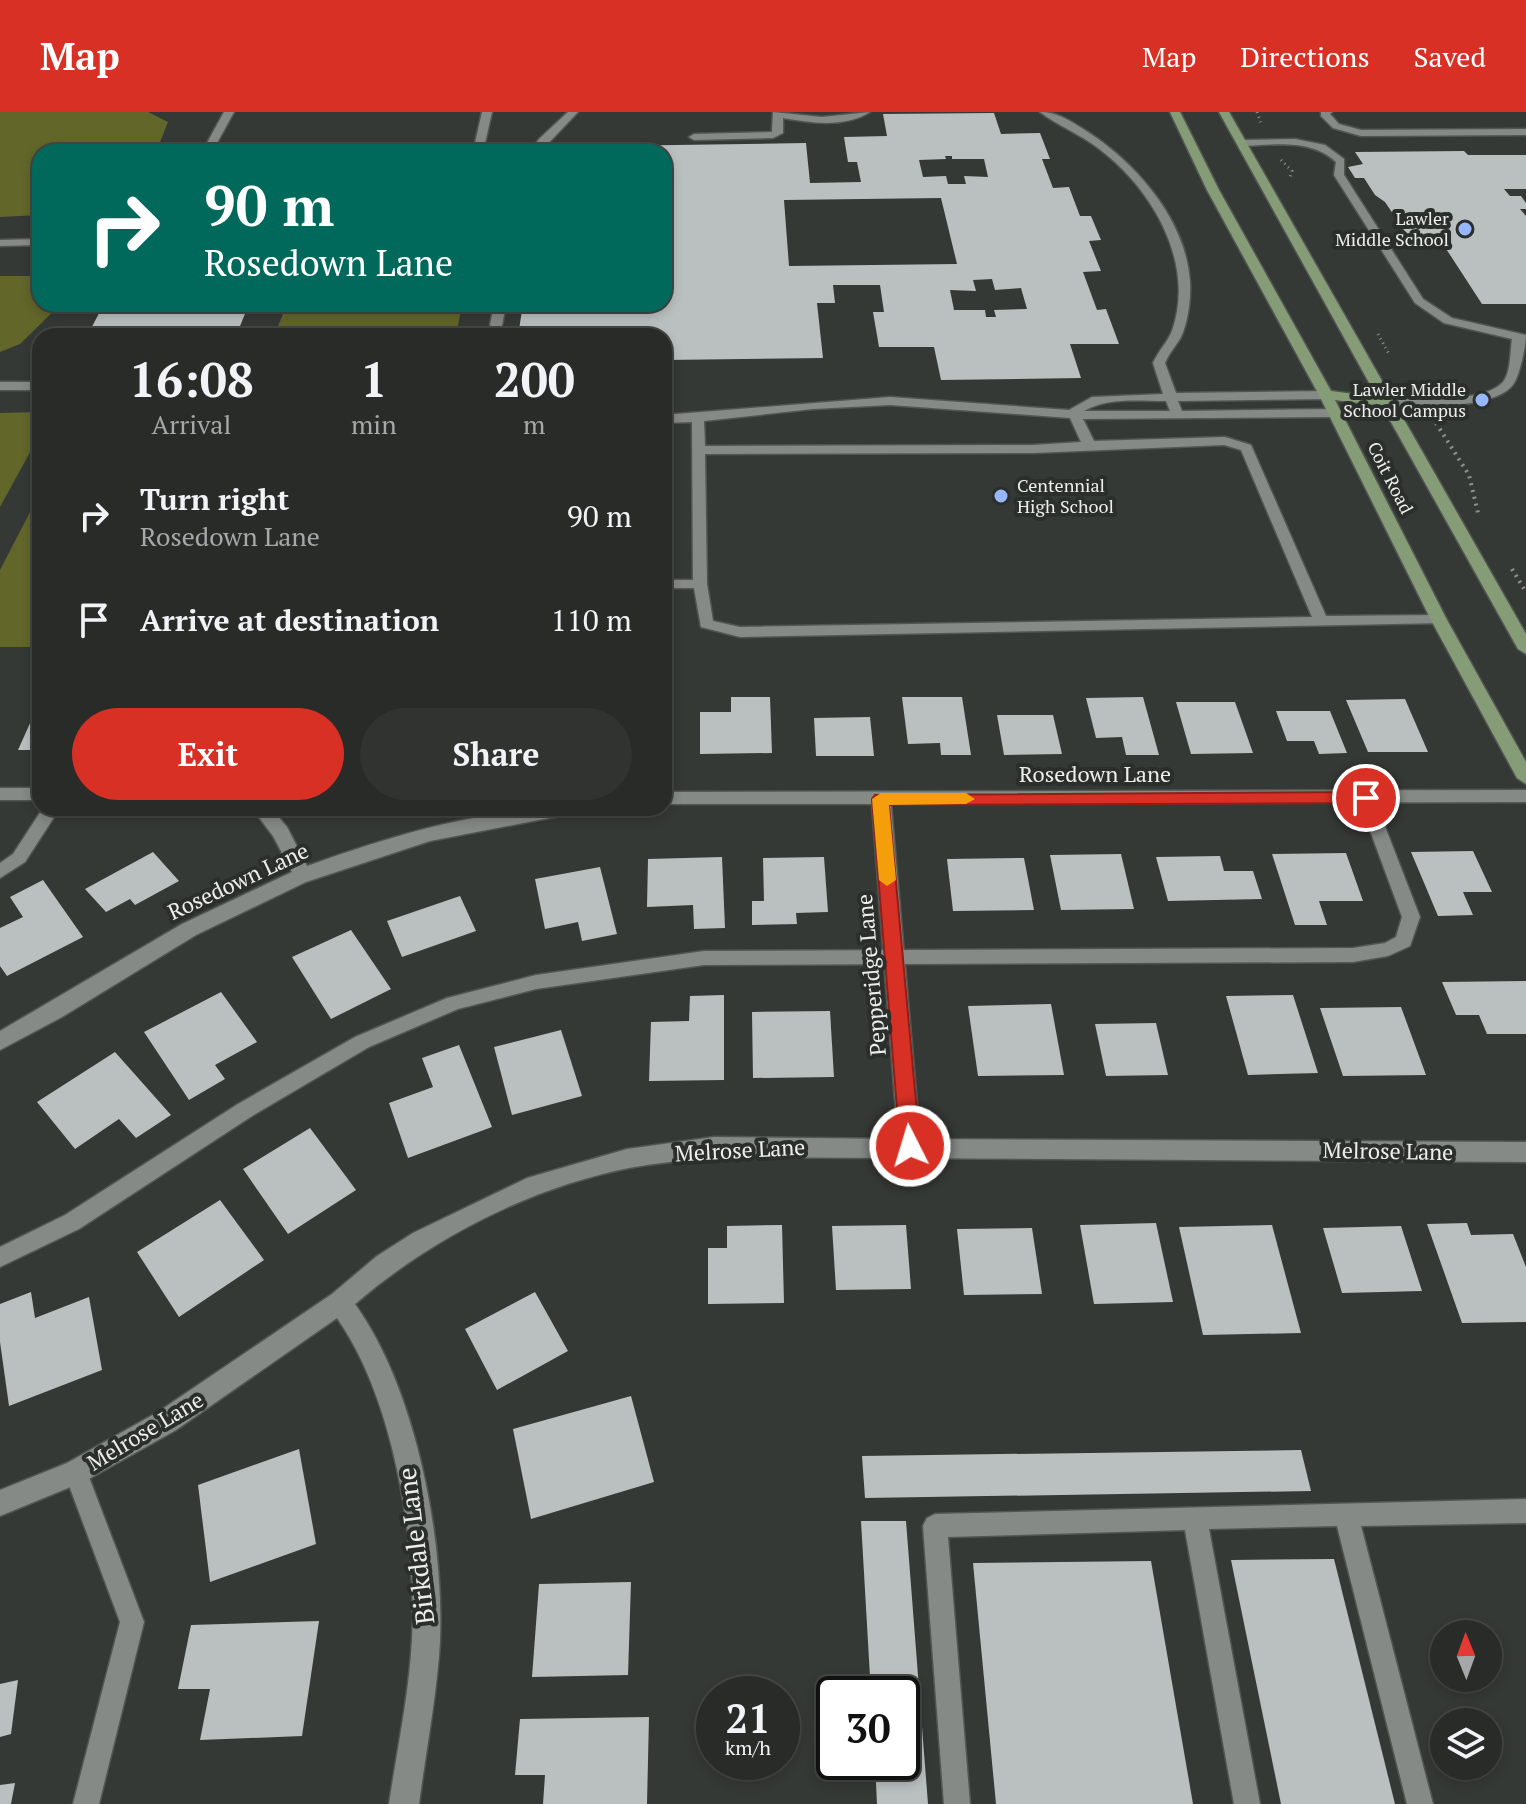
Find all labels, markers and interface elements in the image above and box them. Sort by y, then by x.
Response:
text: Map [40,31,120,81]
text: Map [1142,38,1196,75]
text: Directions [1240,38,1370,75]
text: Saved [1414,38,1486,75]
text: 90 m [204,168,334,242]
icon: right [72,176,176,280]
place label: Lawler Middle School [1335,206,1449,251]
marker: Lawler Middle School [1456,220,1474,238]
text: Rosedown Lane [204,239,453,286]
text: 16:08 [129,347,254,411]
text: 1 [360,347,387,411]
text: 200 [494,347,575,411]
place label: Lawler Middle School Campus [1343,377,1466,422]
marker: Lawler Middle School Campus [1473,391,1491,409]
text: Arrival [152,407,231,441]
text: min [351,407,397,441]
text: m [523,407,546,441]
street label: Coit Road [1363,437,1419,518]
place label: Centennial High School [1017,473,1114,518]
text: Turn right [140,479,289,519]
marker: Centennial High School [992,487,1010,505]
icon: right [72,494,116,538]
text: 90 m [567,496,632,536]
text: Rosedown Lane [140,519,320,553]
icon: arrive [72,598,116,642]
text: Arrive at destination [140,600,439,640]
text: 110 m [551,600,632,640]
button: Exit [72,708,344,800]
button: Share [360,708,632,800]
street label: Rosedown Lane [1019,759,1171,788]
pin [1332,764,1400,832]
icon: arrive [1344,776,1388,820]
street label: Rosedown Lane [163,835,313,926]
street label: Pepperidge Lane [849,893,892,1057]
position arrow [868,1104,952,1188]
street label: Melrose Lane [674,1132,806,1167]
street label: Melrose Lane [1322,1135,1454,1166]
street label: Melrose Lane [81,1385,208,1477]
street label: Birkdale Lane [389,1466,442,1627]
north arrow [1430,1620,1502,1692]
map controls [1430,1620,1502,1780]
speed limit sign: 30 [816,1676,920,1780]
text: 21 [725,1691,771,1744]
button: layers [1430,1708,1502,1780]
text: km/h [725,1734,771,1761]

